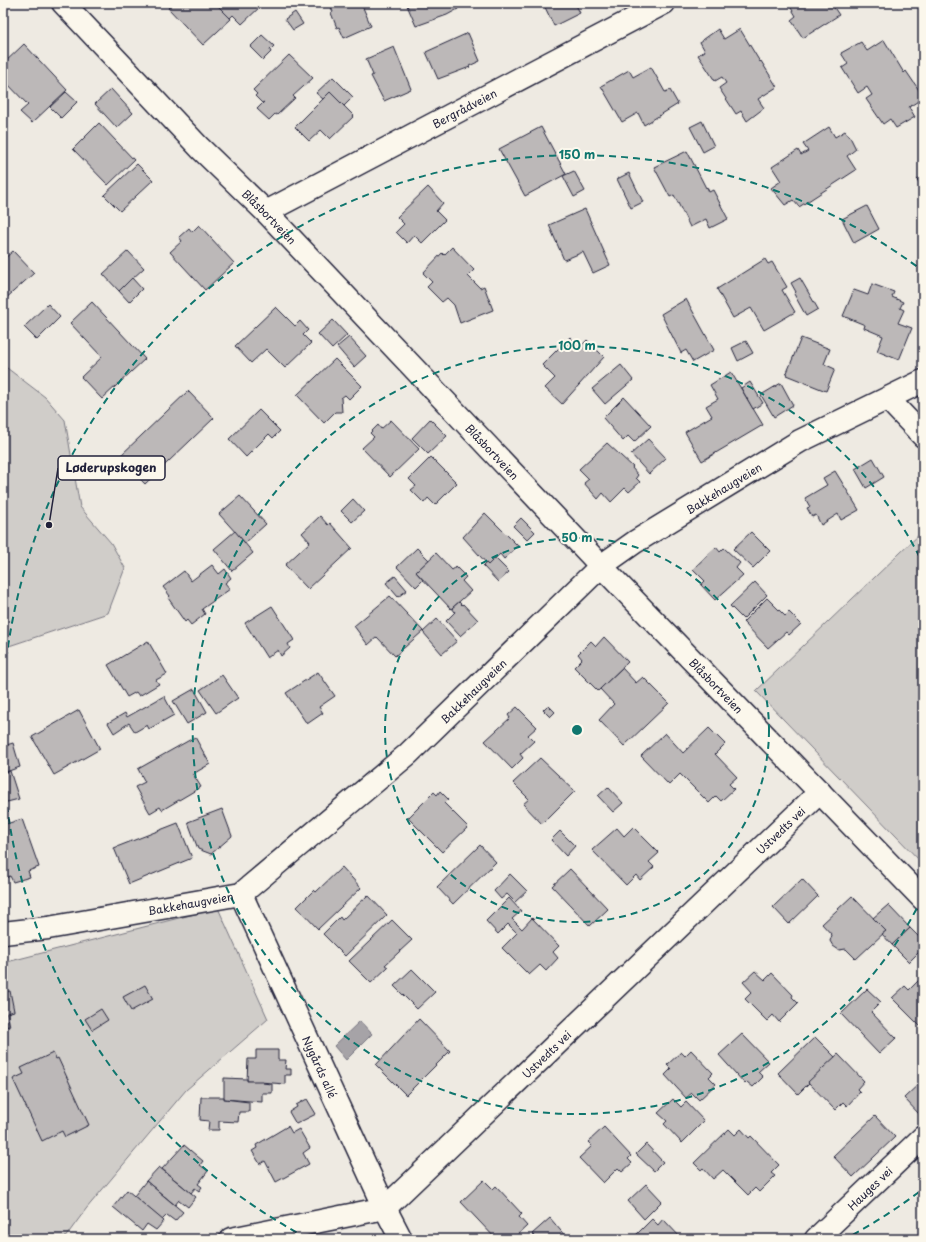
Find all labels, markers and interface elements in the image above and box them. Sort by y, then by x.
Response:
street label: Bergrådveien [429,84,500,132]
text: 150 m [559,145,595,163]
street label: Blåsbortveien [238,185,301,248]
text: 100 m [558,336,596,354]
street label: Blåsbortveien [462,420,523,483]
callout: Løderupskogen [58,456,165,480]
text: Løderupskogen [66,458,156,476]
street label: Bakkehaugveien [682,458,765,518]
text: 50 m [561,528,593,546]
street label: Bakkehaugveien [436,654,510,727]
street label: Blåsbortveien [686,654,747,717]
centre of rings [570,723,584,737]
street label: Ustvedts vei [752,802,809,858]
street label: Bakkehaugveien [146,887,235,919]
street label: Ustvedts vei [518,1026,575,1082]
street label: Nygårds allé [299,1033,342,1101]
street label: Hauges vei [843,1162,896,1214]

